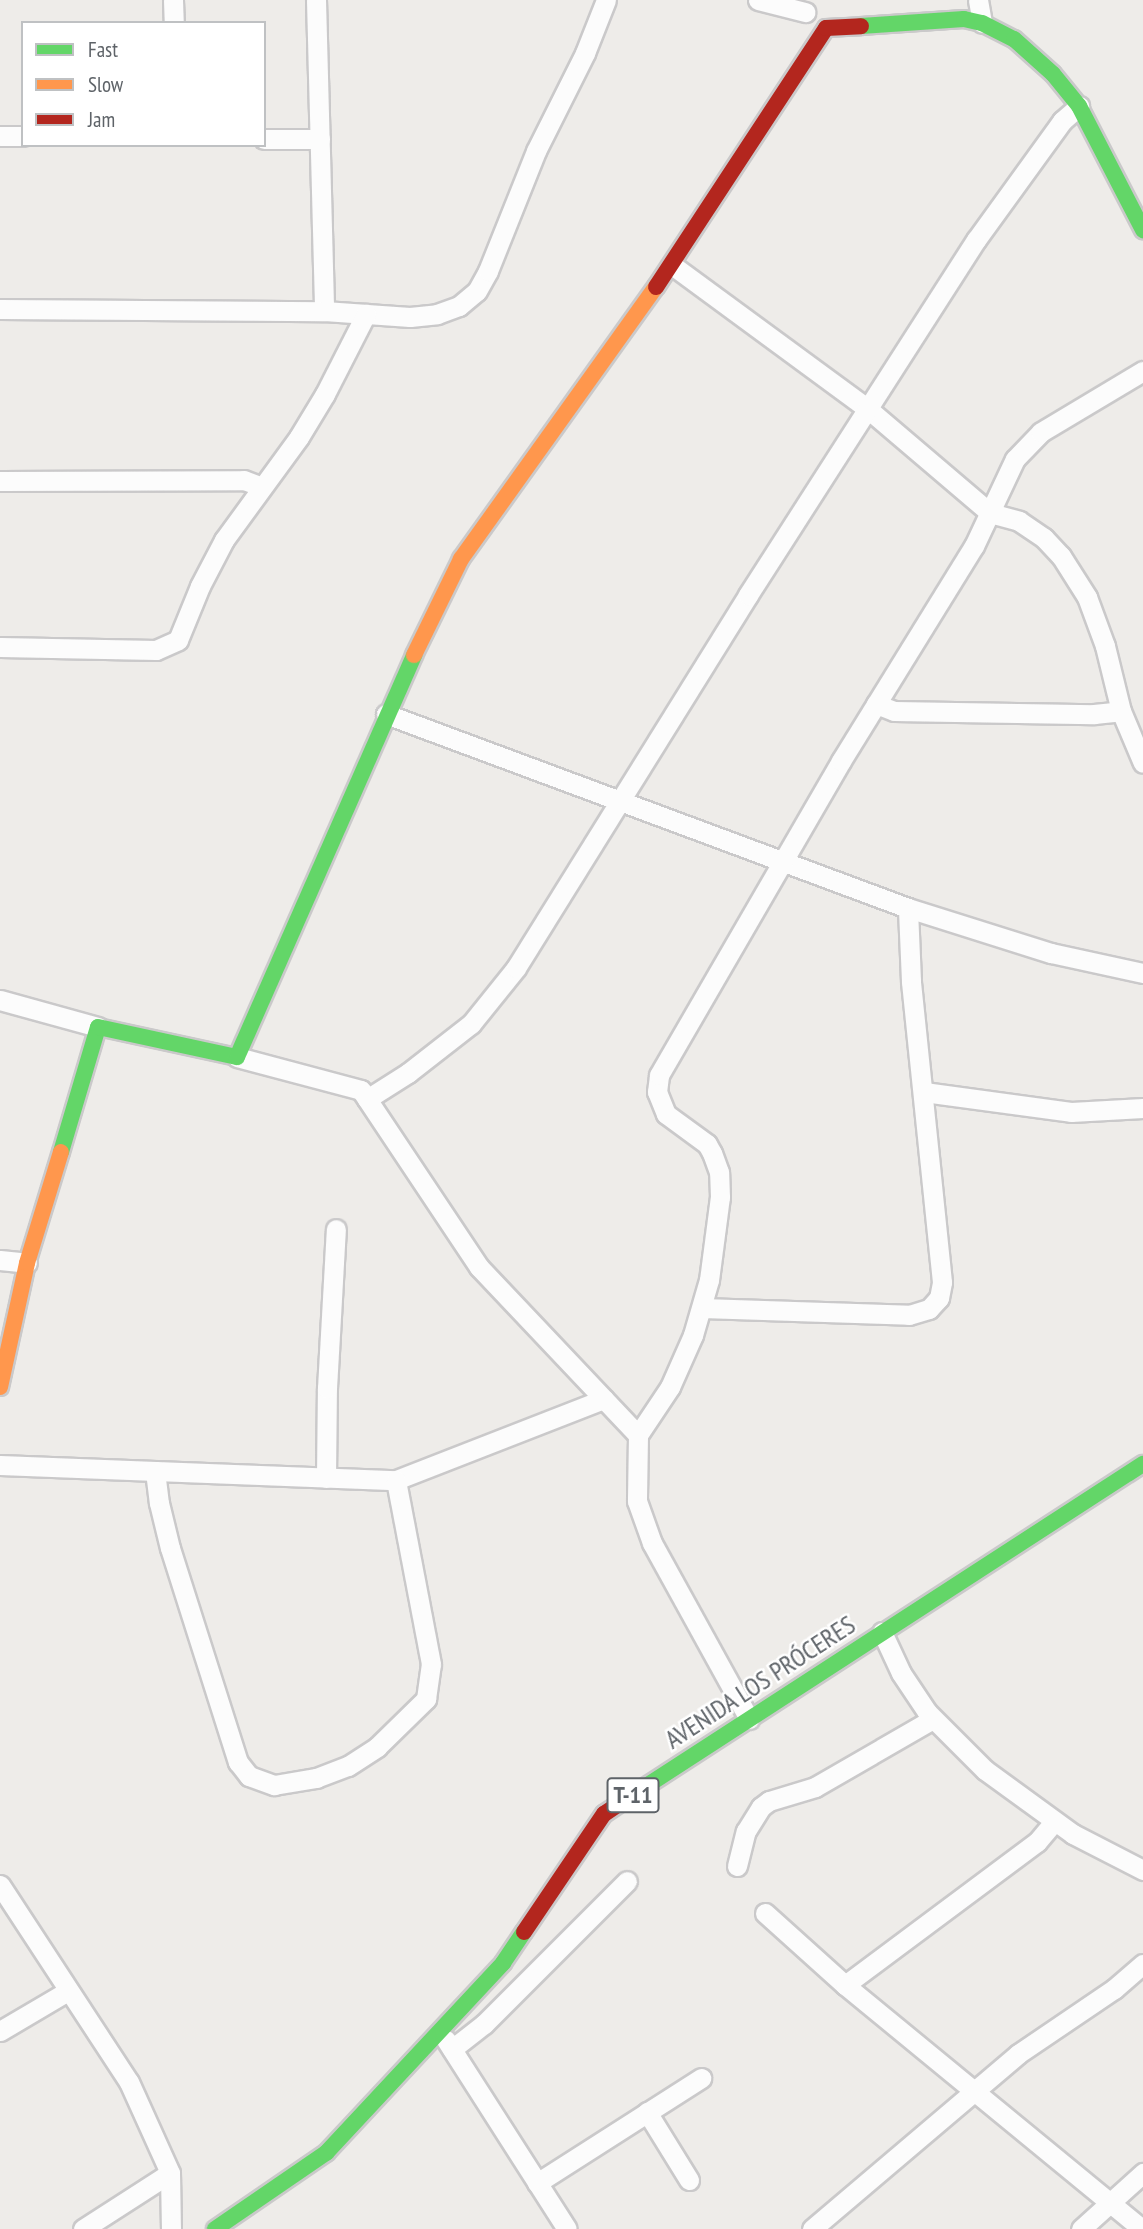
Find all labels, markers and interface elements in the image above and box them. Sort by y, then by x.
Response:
legend [21,21,266,147]
text: Fast [88,36,118,63]
text: Slow [88,71,123,98]
text: Jam [88,106,115,133]
street label: AVENIDA LOS PRÓCERES [659,1609,861,1755]
road number: T-11 [605,1775,661,1816]

